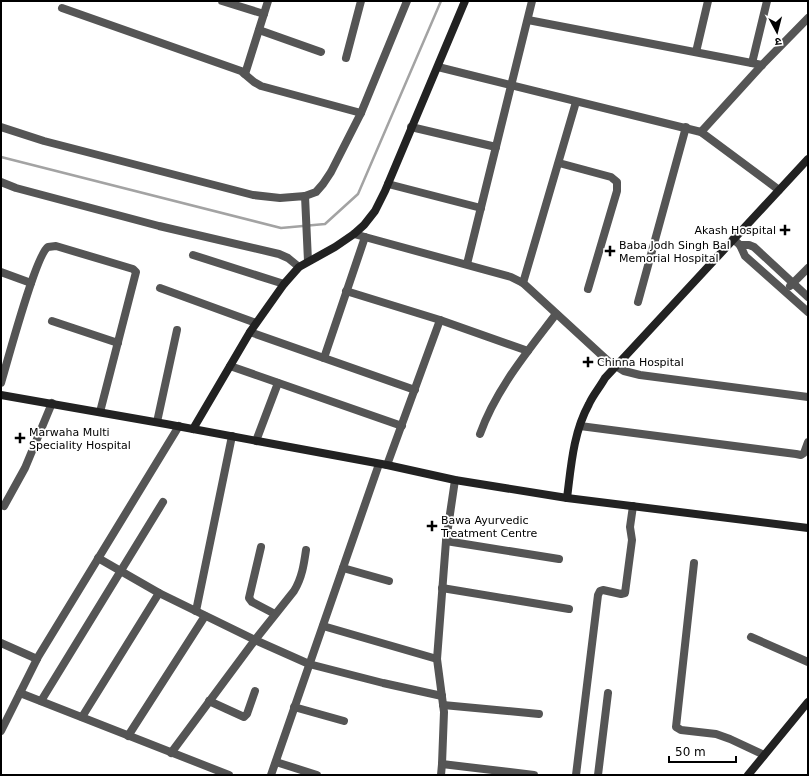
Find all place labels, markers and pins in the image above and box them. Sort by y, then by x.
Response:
place label: Akash Hospital [694,224,776,237]
marker: Akash Hospital [779,224,791,236]
place label: Baba Jodh Singh Bal Memorial Hospital [619,239,730,265]
marker: Baba Jodh Singh Bal Memorial Hospital [604,245,616,257]
marker: Chinna Hospital [582,356,594,368]
place label: Chinna Hospital [597,356,684,369]
place label: Marwaha Multi Speciality Hospital [29,426,131,452]
marker: Marwaha Multi Speciality Hospital [14,432,26,444]
place label: Bawa Ayurvedic Treatment Centre [440,514,537,540]
marker: Bawa Ayurvedic Treatment Centre [426,520,438,532]

